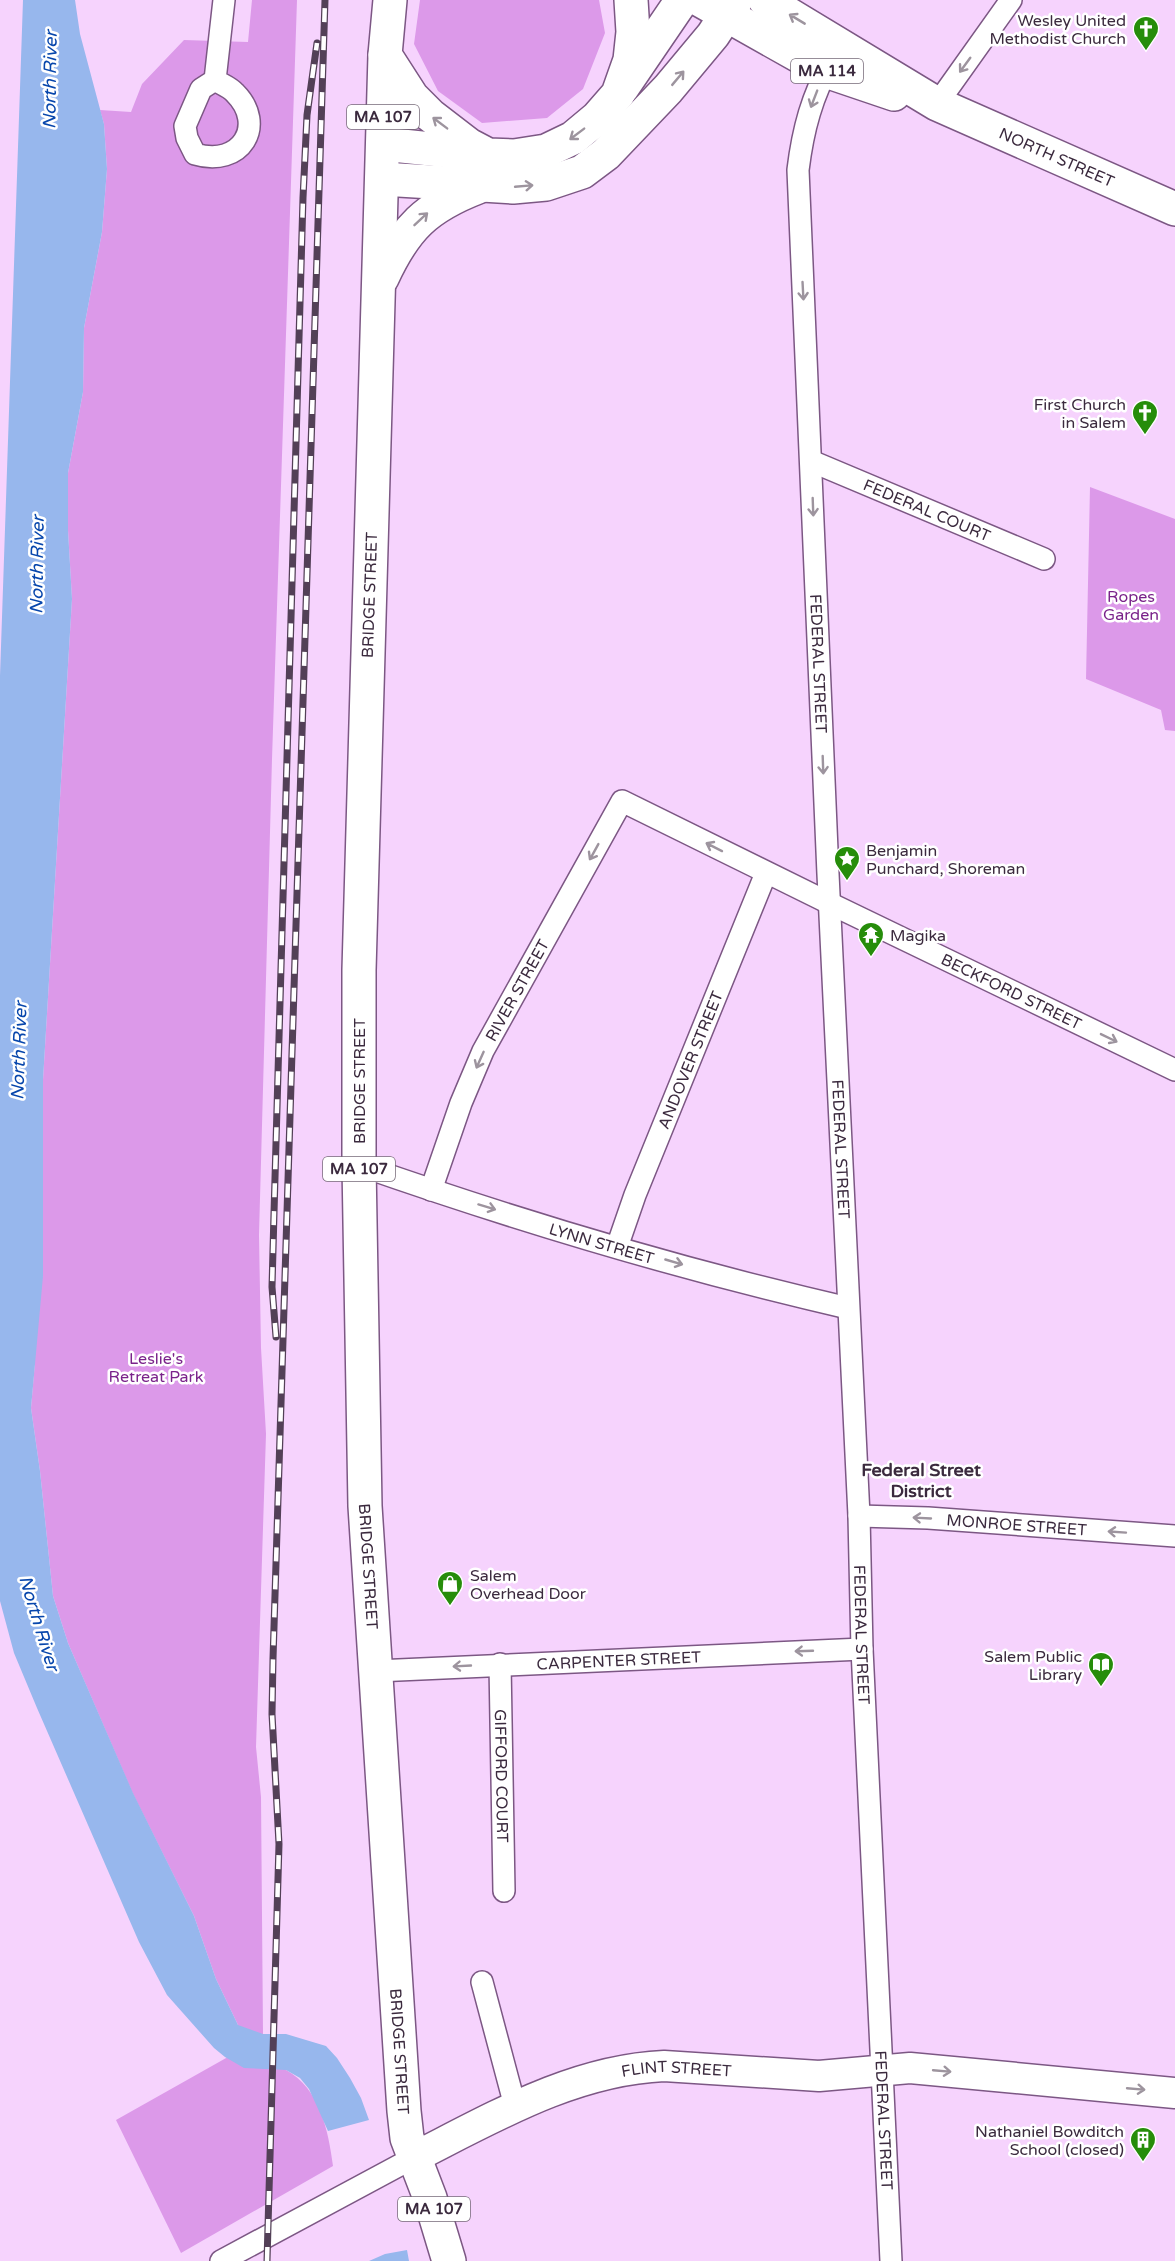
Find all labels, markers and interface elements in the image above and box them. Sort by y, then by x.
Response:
place label: Wesley United Methodist Church [989,11,1126,49]
one-way arrow [789,13,806,25]
church icon: Wesley United Methodist Church [1131,14,1161,52]
water label: North River [38,29,62,129]
one-way arrow [958,56,971,72]
road number: MA 114 [791,59,863,83]
one-way arrow [671,71,685,86]
one-way arrow [808,89,819,107]
road number: MA 107 [347,105,419,129]
one-way arrow [432,116,448,129]
street label: NORTH STREET [996,124,1117,192]
one-way arrow [569,128,585,141]
one-way arrow [513,180,533,191]
one-way arrow [413,212,428,226]
one-way arrow [798,281,809,301]
place label: First Church in Salem [1034,395,1126,433]
church icon: First Church in Salem [1130,398,1160,436]
street label: FEDERAL COURT [860,475,994,546]
one-way arrow [807,497,818,517]
water label: North River [25,514,49,614]
street label: BRIDGE STREET [358,531,382,658]
park label: Ropes Garden [1103,587,1159,625]
street label: FEDERAL STREET [805,594,831,734]
one-way arrow [818,754,829,774]
one-way arrow [706,840,724,852]
place label: Benjamin Punchard, Shoreman [866,841,1025,879]
one-way arrow [587,843,599,860]
place icon: Benjamin Punchard, Shoreman [832,844,862,882]
temple icon: Magika [856,920,886,958]
place label: Magika [890,926,946,946]
street label: RIVER STREET [481,936,554,1045]
street label: BECKFORD STREET [938,950,1085,1035]
street label: ANDOVER STREET [654,988,728,1132]
water label: North River [6,999,32,1101]
street label: BRIDGE STREET [350,1018,370,1144]
one-way arrow [1099,1033,1117,1045]
one-way arrow [473,1050,485,1068]
street label: FEDERAL STREET [827,1079,854,1220]
road number: MA 107 [323,1157,395,1181]
one-way arrow [477,1202,496,1213]
street label: LYNN STREET [546,1219,657,1269]
one-way arrow [664,1257,683,1269]
park label: Leslie's Retreat Park [109,1349,204,1387]
district label: Federal Street District [861,1459,981,1502]
street label: BRIDGE STREET [354,1503,382,1630]
street label: MONROE STREET [946,1510,1088,1541]
one-way arrow [913,1513,933,1524]
one-way arrow [1107,1526,1127,1537]
street label: FEDERAL STREET [849,1565,874,1705]
place label: Salem Overhead Door [470,1566,587,1604]
shop icon: Salem Overhead Door [435,1569,465,1607]
water label: North River [14,1573,65,1675]
one-way arrow [794,1646,814,1657]
street label: CARPENTER STREET [536,1647,702,1675]
place label: Salem Public Library [984,1647,1082,1685]
library icon: Salem Public Library [1086,1650,1116,1688]
one-way arrow [453,1661,473,1672]
street label: GIFFORD COURT [490,1709,512,1843]
street label: BRIDGE STREET [385,1988,413,2115]
street label: FEDERAL STREET [870,2050,897,2191]
street label: FLINT STREET [620,2057,733,2082]
one-way arrow [931,2066,951,2077]
one-way arrow [1125,2084,1145,2095]
place label: Nathaniel Bowditch School (closed) [975,2122,1124,2160]
building icon: Nathaniel Bowditch School (closed) [1128,2125,1158,2163]
road number: MA 107 [398,2197,470,2221]

